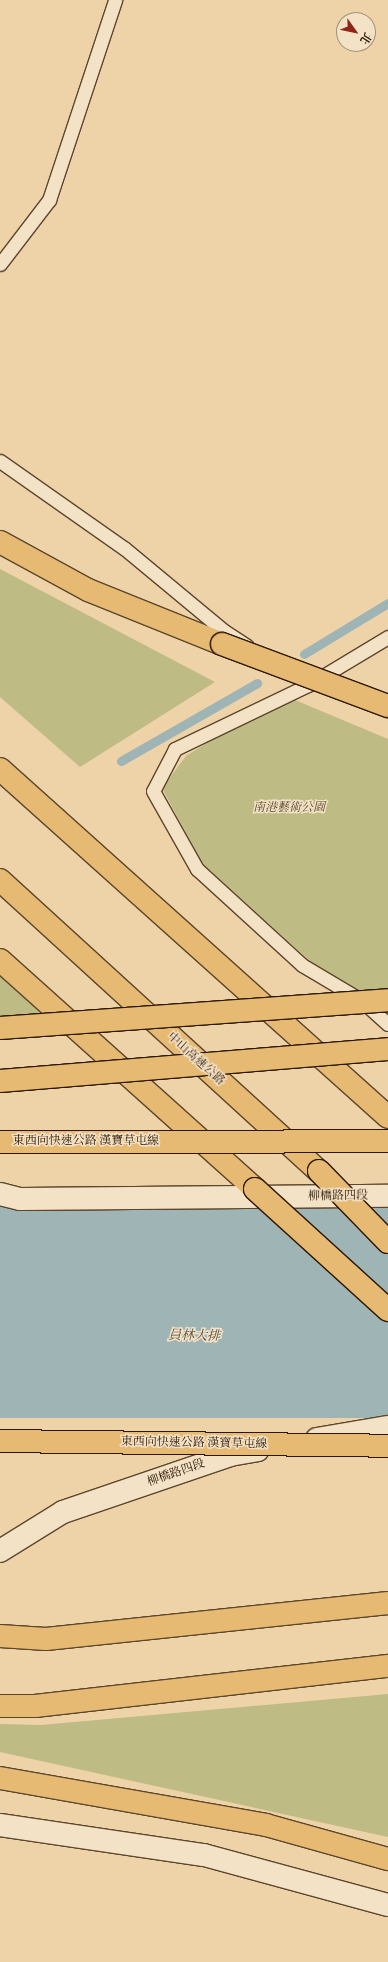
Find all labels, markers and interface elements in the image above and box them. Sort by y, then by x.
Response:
north arrow [336,12,376,52]
text: 北 [356,30,374,46]
park label: 南港藝術公園 [253,801,325,815]
street label: 中山高速公路 [164,1030,228,1088]
street label: 東西向快速公路 漢寶草屯線 [13,1134,159,1148]
street label: 柳橋路四段 [308,1188,368,1204]
water label: 員林大排 [168,1328,220,1344]
street label: 東西向快速公路 漢寶草屯線 [121,1435,267,1451]
street label: 柳橋路四段 [145,1456,207,1490]

